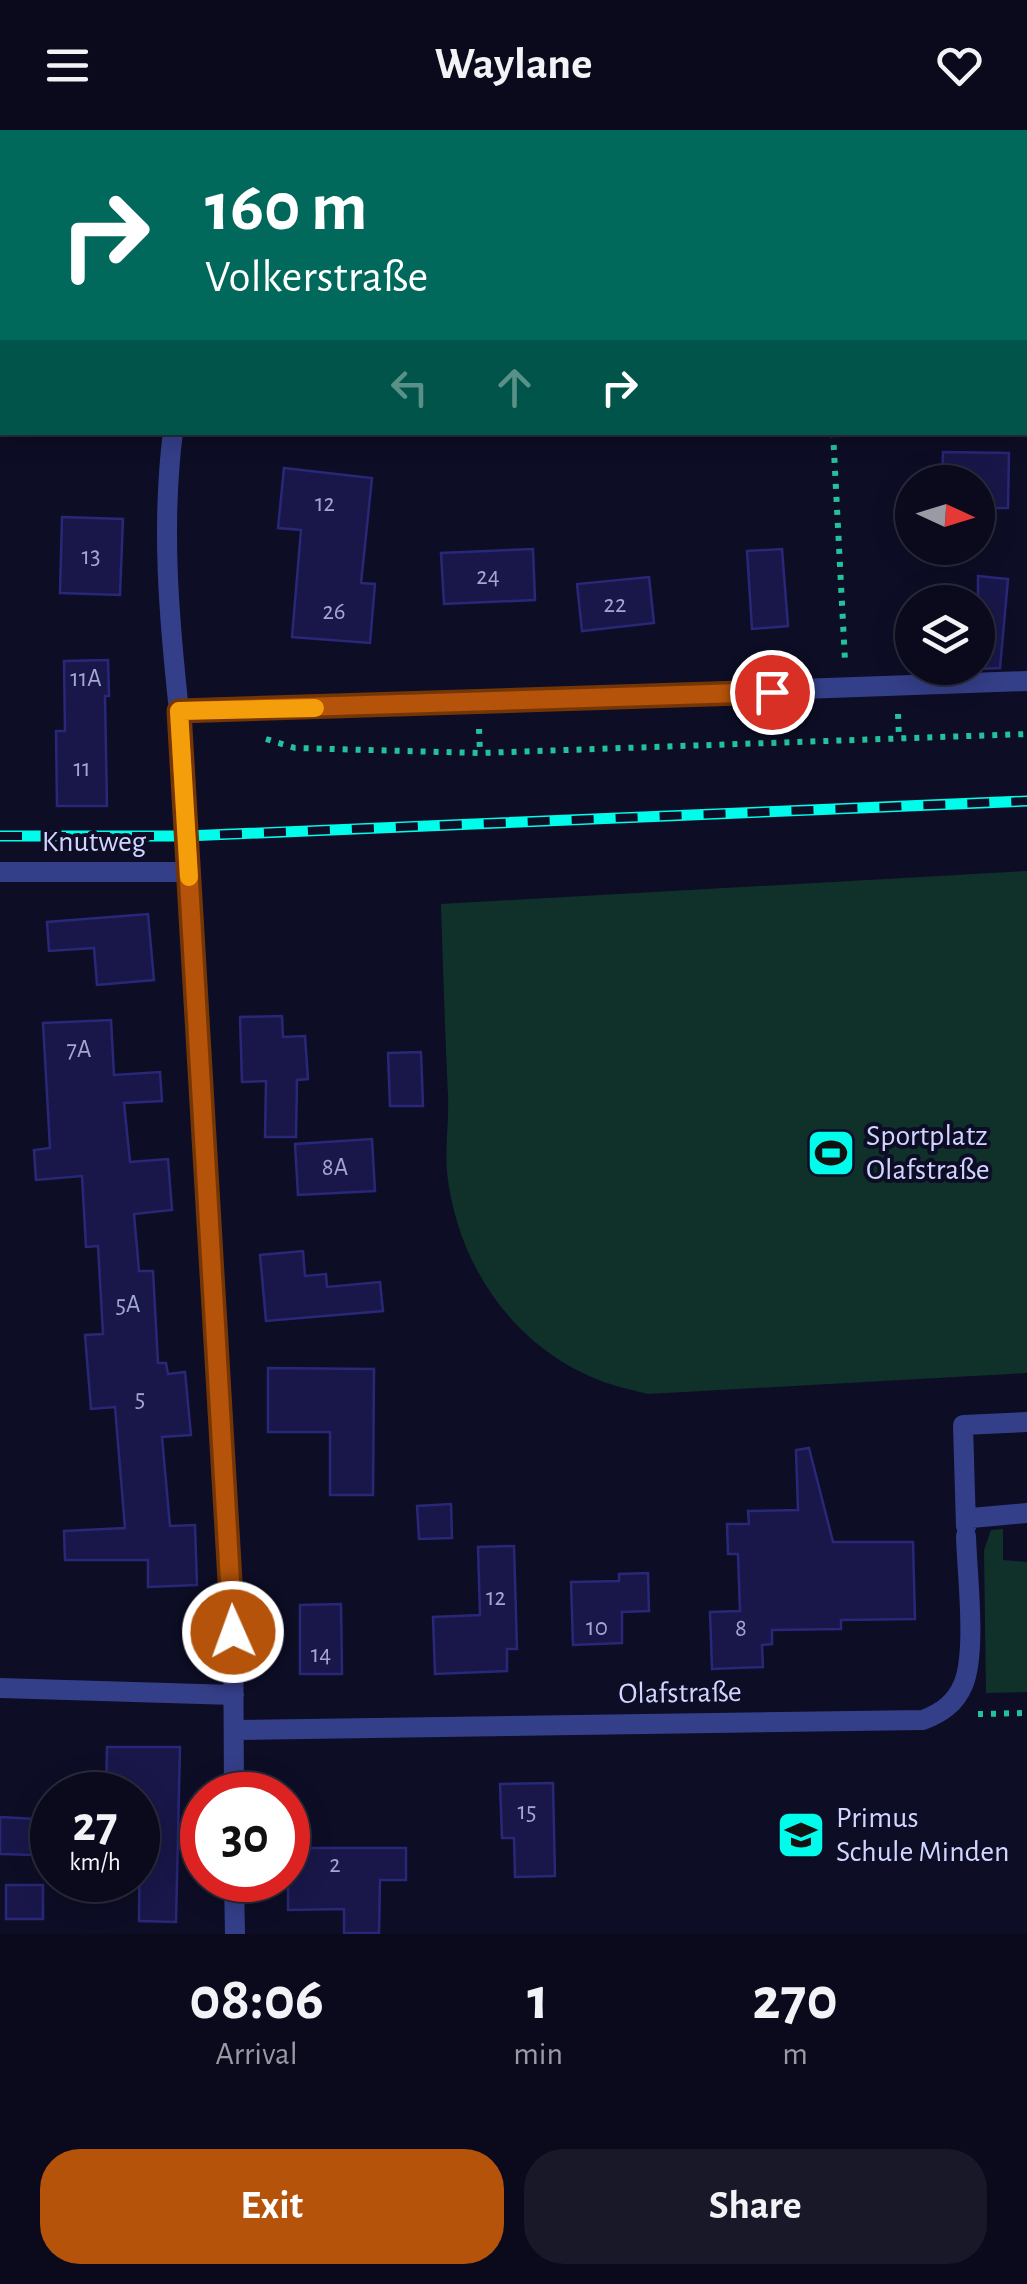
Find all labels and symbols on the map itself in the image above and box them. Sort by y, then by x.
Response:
north arrow [895,465,995,565]
house number: 12 [315,491,335,516]
house number: 13 [82,544,100,569]
house number: 24 [476,564,500,589]
house number: 22 [604,592,626,617]
house number: 26 [322,599,346,624]
pin [730,650,815,735]
house number: 11A [70,666,102,691]
house number: 11 [73,756,91,781]
street label: Knutweg [42,827,147,857]
house number: 7A [67,1037,91,1062]
place label: Sportplatz Olafstraße [866,1121,989,1185]
sports icon: Sportplatz Olafstraße [805,1127,857,1179]
house number: 8A [322,1155,348,1180]
house number: 5A [116,1292,140,1317]
house number: 5 [135,1386,145,1411]
position arrow [181,1580,285,1684]
house number: 12 [486,1585,506,1610]
house number: 10 [586,1615,608,1640]
house number: 8 [735,1616,747,1641]
house number: 14 [311,1642,331,1667]
street label: Olafstraße [618,1677,742,1709]
speed limit sign: 30 [180,1772,310,1902]
house number: 15 [517,1799,537,1824]
place label: Primus Schule Minden [836,1803,1009,1867]
school or university icon: Primus Schule Minden [775,1809,827,1861]
house number: 2 [329,1852,341,1877]

